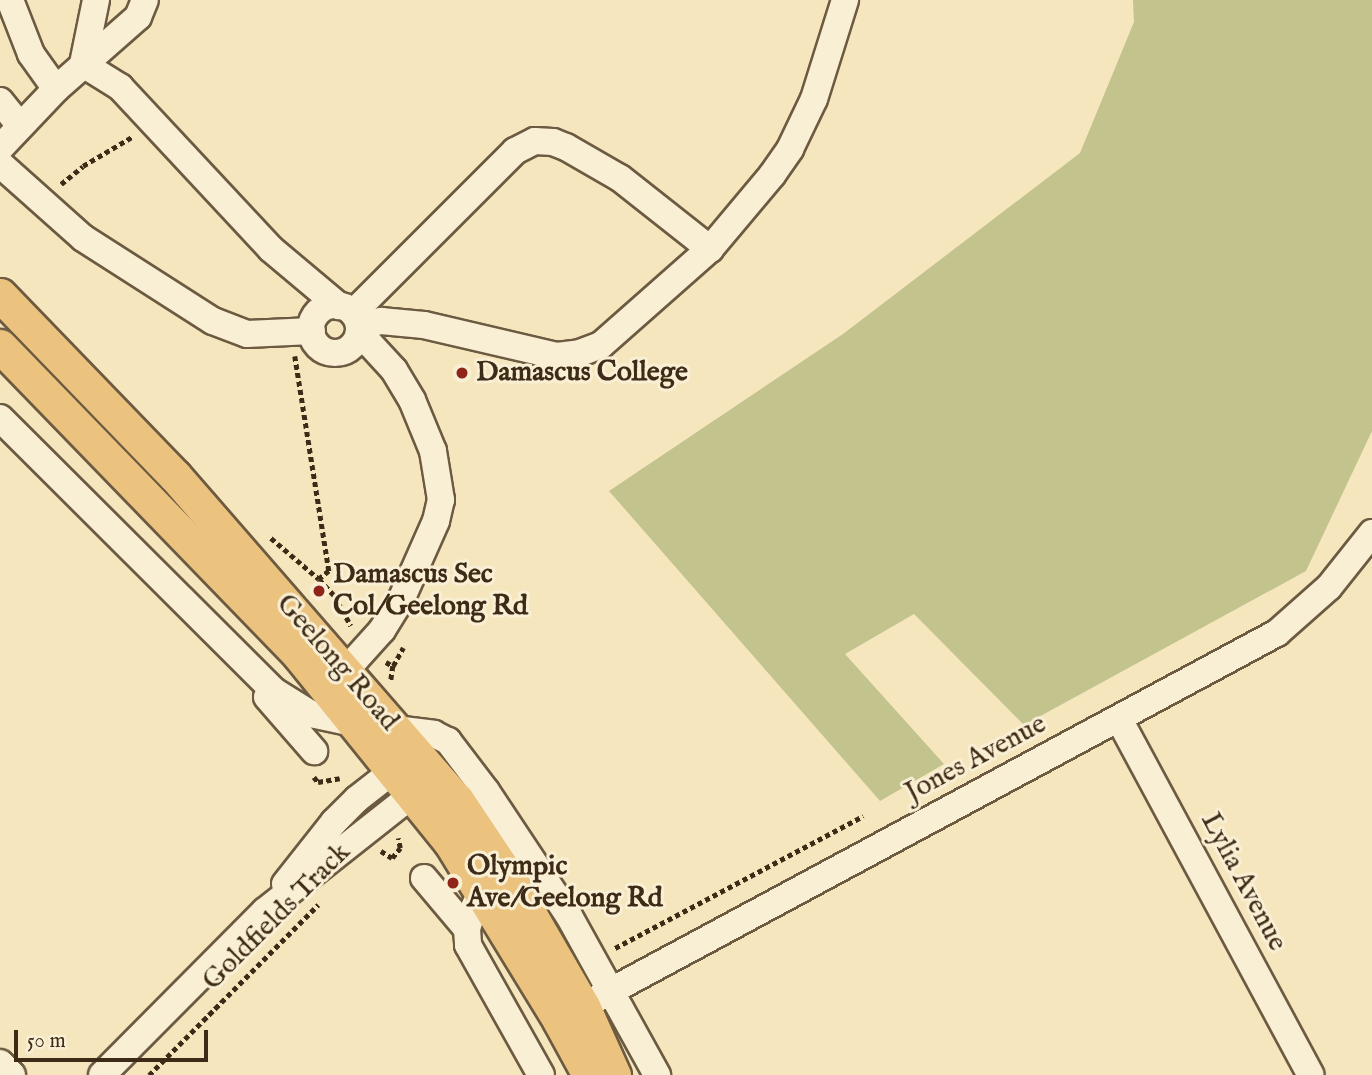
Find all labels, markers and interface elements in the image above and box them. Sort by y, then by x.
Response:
place label: Damascus College [476,356,688,390]
marker: Damascus College [454,365,470,381]
place label: Damascus Sec Col/Geelong Rd [333,558,528,624]
marker: Damascus Sec Col/Geelong Rd [311,583,327,599]
street label: Geelong Road [269,588,405,738]
street label: Jones Avenue [900,708,1052,810]
street label: Lylia Avenue [1193,807,1293,957]
street label: Goldfields Track [196,836,358,998]
place label: Olympic Ave/Geelong Rd [467,850,663,916]
marker: Olympic Ave/Geelong Rd [445,875,461,891]
scale bar [18,1016,212,1060]
text: 50 m [27,1028,66,1055]

